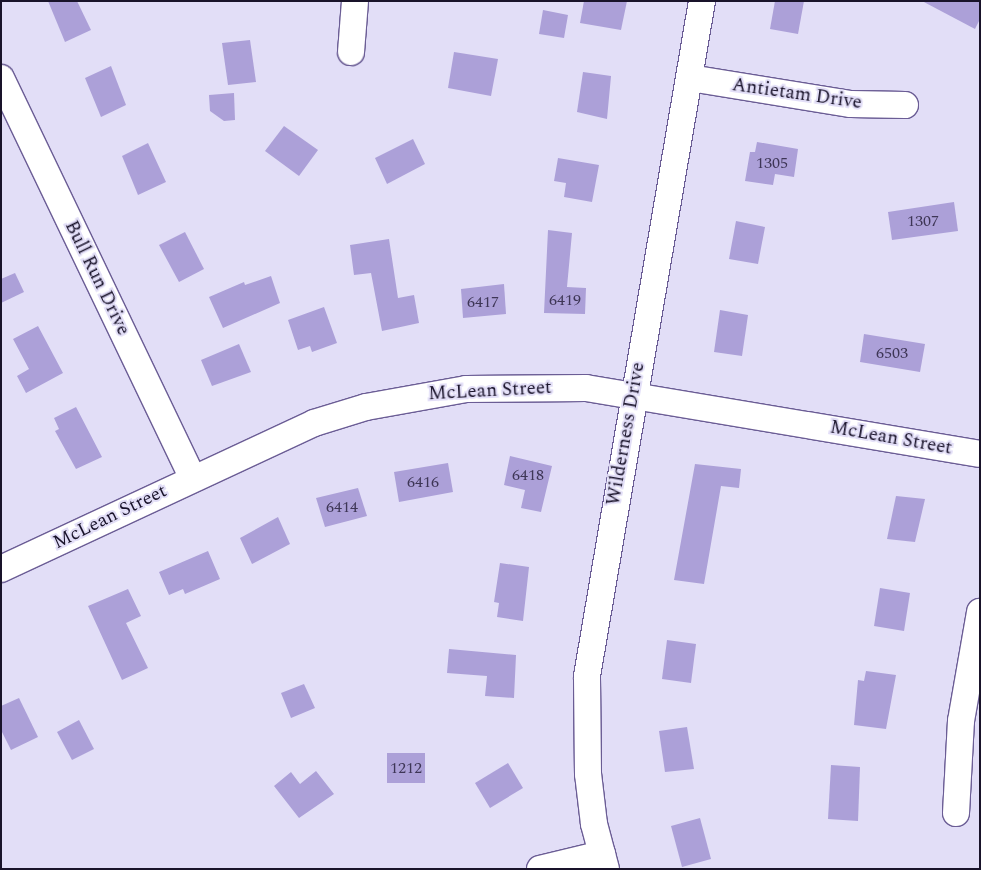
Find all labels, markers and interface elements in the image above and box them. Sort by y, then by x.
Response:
street label: Antietam Drive [731,74,863,114]
house number: 1305 [756,153,788,173]
house number: 1307 [907,211,939,231]
street label: Bull Run Drive [59,217,135,339]
house number: 6419 [549,290,581,310]
house number: 6417 [467,292,499,312]
house number: 6503 [876,343,908,363]
street label: Wilderness Drive [602,361,650,507]
street label: McLean Street [428,376,552,406]
street label: McLean Street [828,416,954,460]
house number: 6418 [512,465,544,485]
house number: 6416 [407,472,439,492]
street label: McLean Street [49,480,171,554]
house number: 6414 [326,497,358,517]
house number: 1212 [390,758,422,778]

